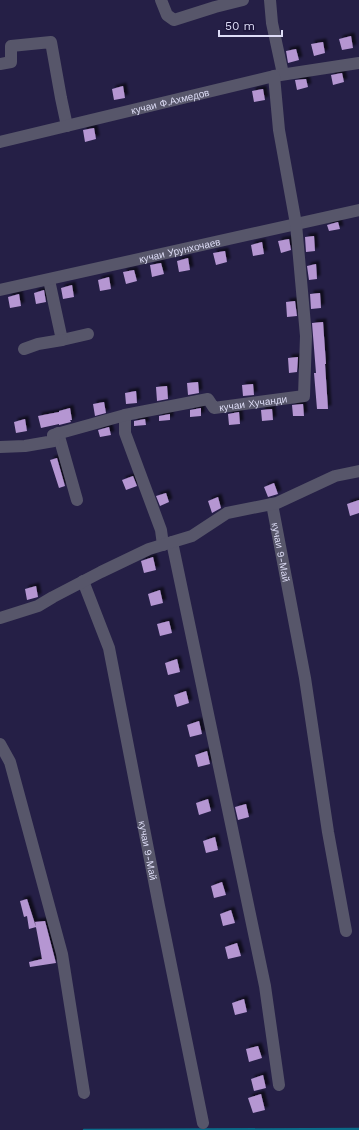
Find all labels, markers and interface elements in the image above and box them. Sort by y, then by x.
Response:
scale bar [219,12,282,38]
text: 50 m [225,19,255,33]
street label: кучаи Ф.Ахмедов [130,87,211,116]
street label: кучаи Урунхочаев [138,236,221,265]
street label: кучаи Хучанди [218,393,288,413]
street label: кучаи 9-Май [270,522,292,583]
street label: кучаи 9-Май [137,820,159,881]

